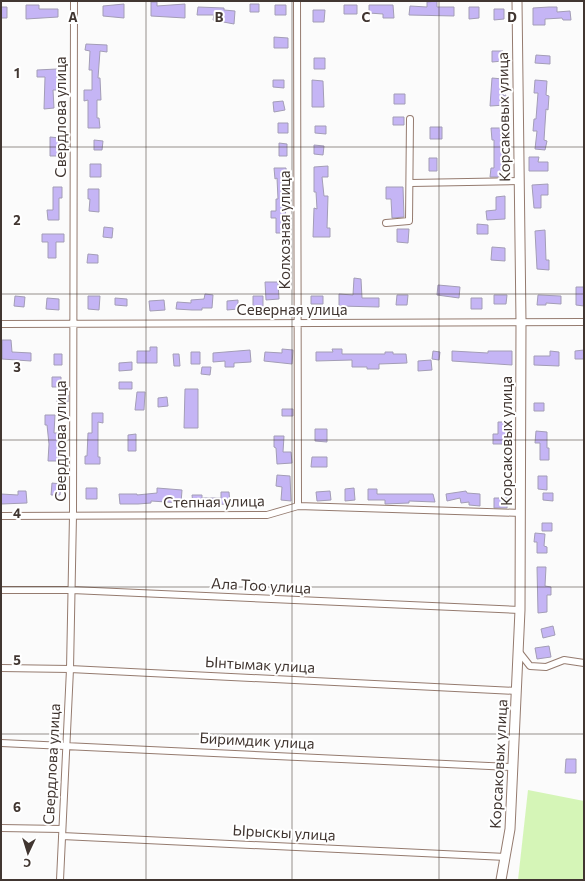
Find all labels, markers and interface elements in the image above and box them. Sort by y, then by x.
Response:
text: A [68,9,78,25]
text: B [215,9,224,25]
text: C [362,9,371,25]
text: D [507,9,517,25]
street label: Корсаковых улица [493,52,513,182]
street label: Свердлова улица [51,56,69,178]
text: 1 [14,65,20,81]
street label: Колхозная улица [275,170,293,290]
text: 2 [13,212,21,228]
street label: Северная улица [237,300,347,318]
text: 3 [13,359,21,375]
street label: Корсаковых улица [497,376,515,506]
street label: Свердлова улица [51,380,69,502]
street label: Степная улица [163,491,265,511]
text: 4 [13,505,21,521]
street label: Ала Тоо улица [211,573,311,597]
text: 5 [13,652,21,668]
street label: Ынтымак улица [205,652,316,676]
street label: Корсаковых улица [486,699,510,829]
street label: Свердлова улица [39,703,63,825]
street label: Биримдик улица [199,728,315,752]
text: 6 [13,799,21,815]
street label: Ырыскы улица [232,820,336,844]
north arrow [8,833,48,873]
text: С [23,857,31,870]

